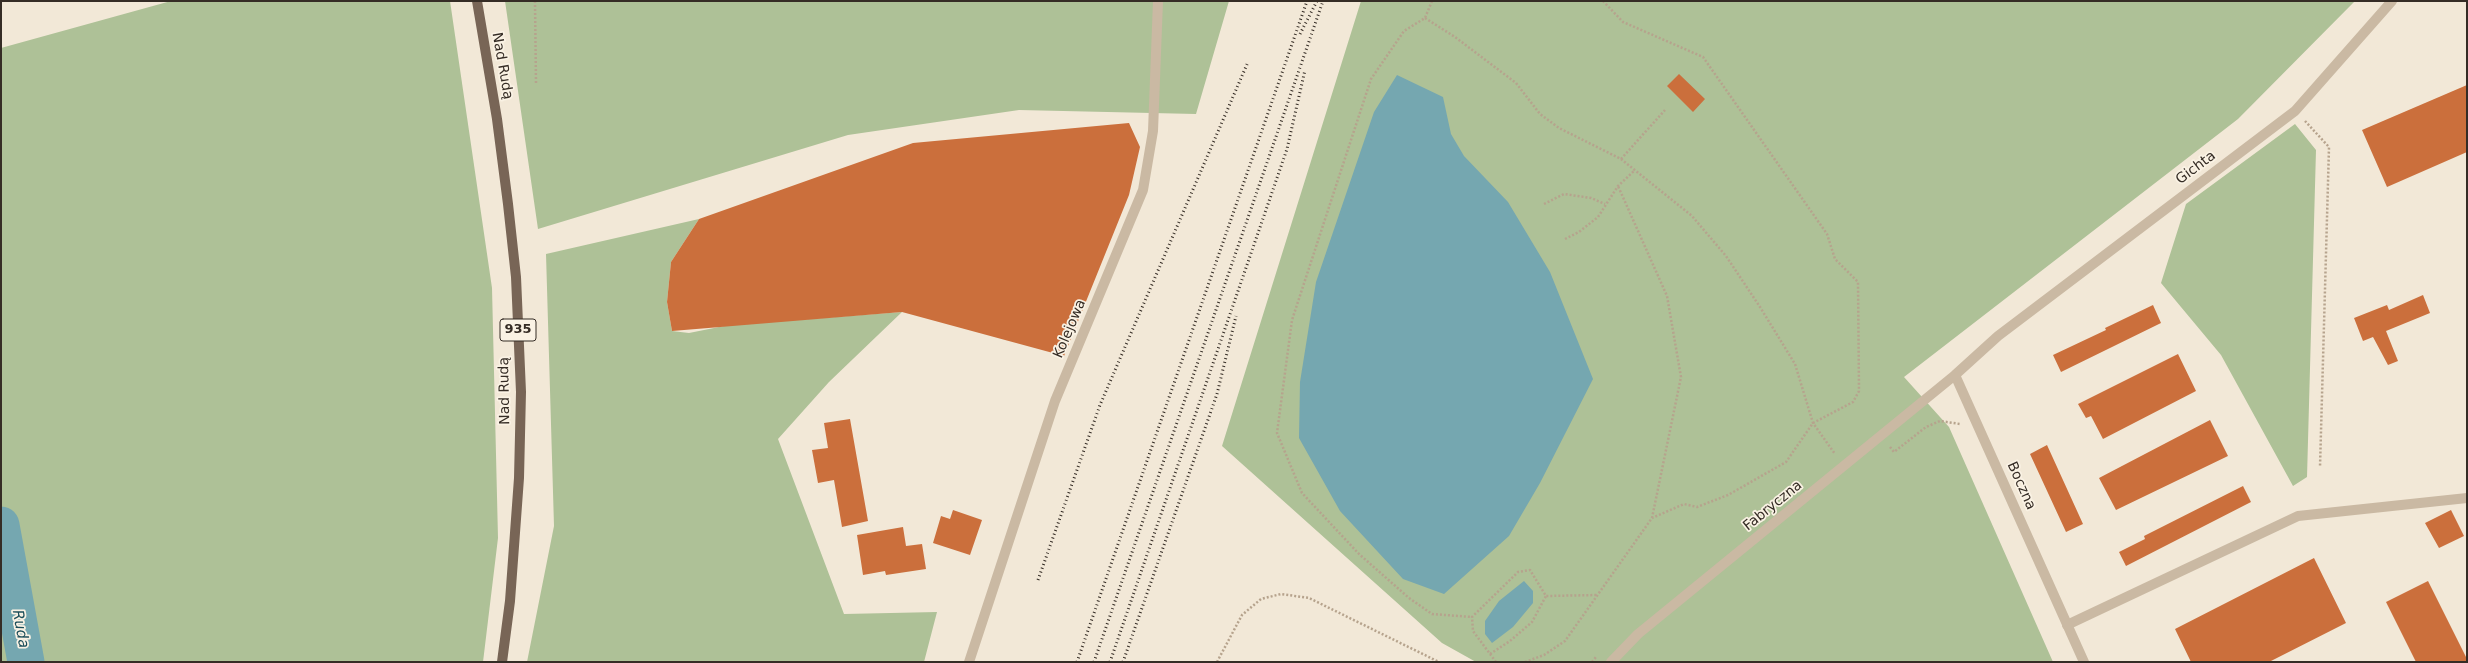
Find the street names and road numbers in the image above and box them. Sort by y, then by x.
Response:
street label: Nad Rudą [488,31,516,101]
street label: Gichta [2173,148,2219,188]
street label: Kolejowa [1050,297,1090,361]
road number: 935 [500,319,536,341]
street label: Nad Rudą [496,357,514,425]
street label: Boczna [2003,459,2039,513]
street label: Fabryczna [1740,477,1806,535]

